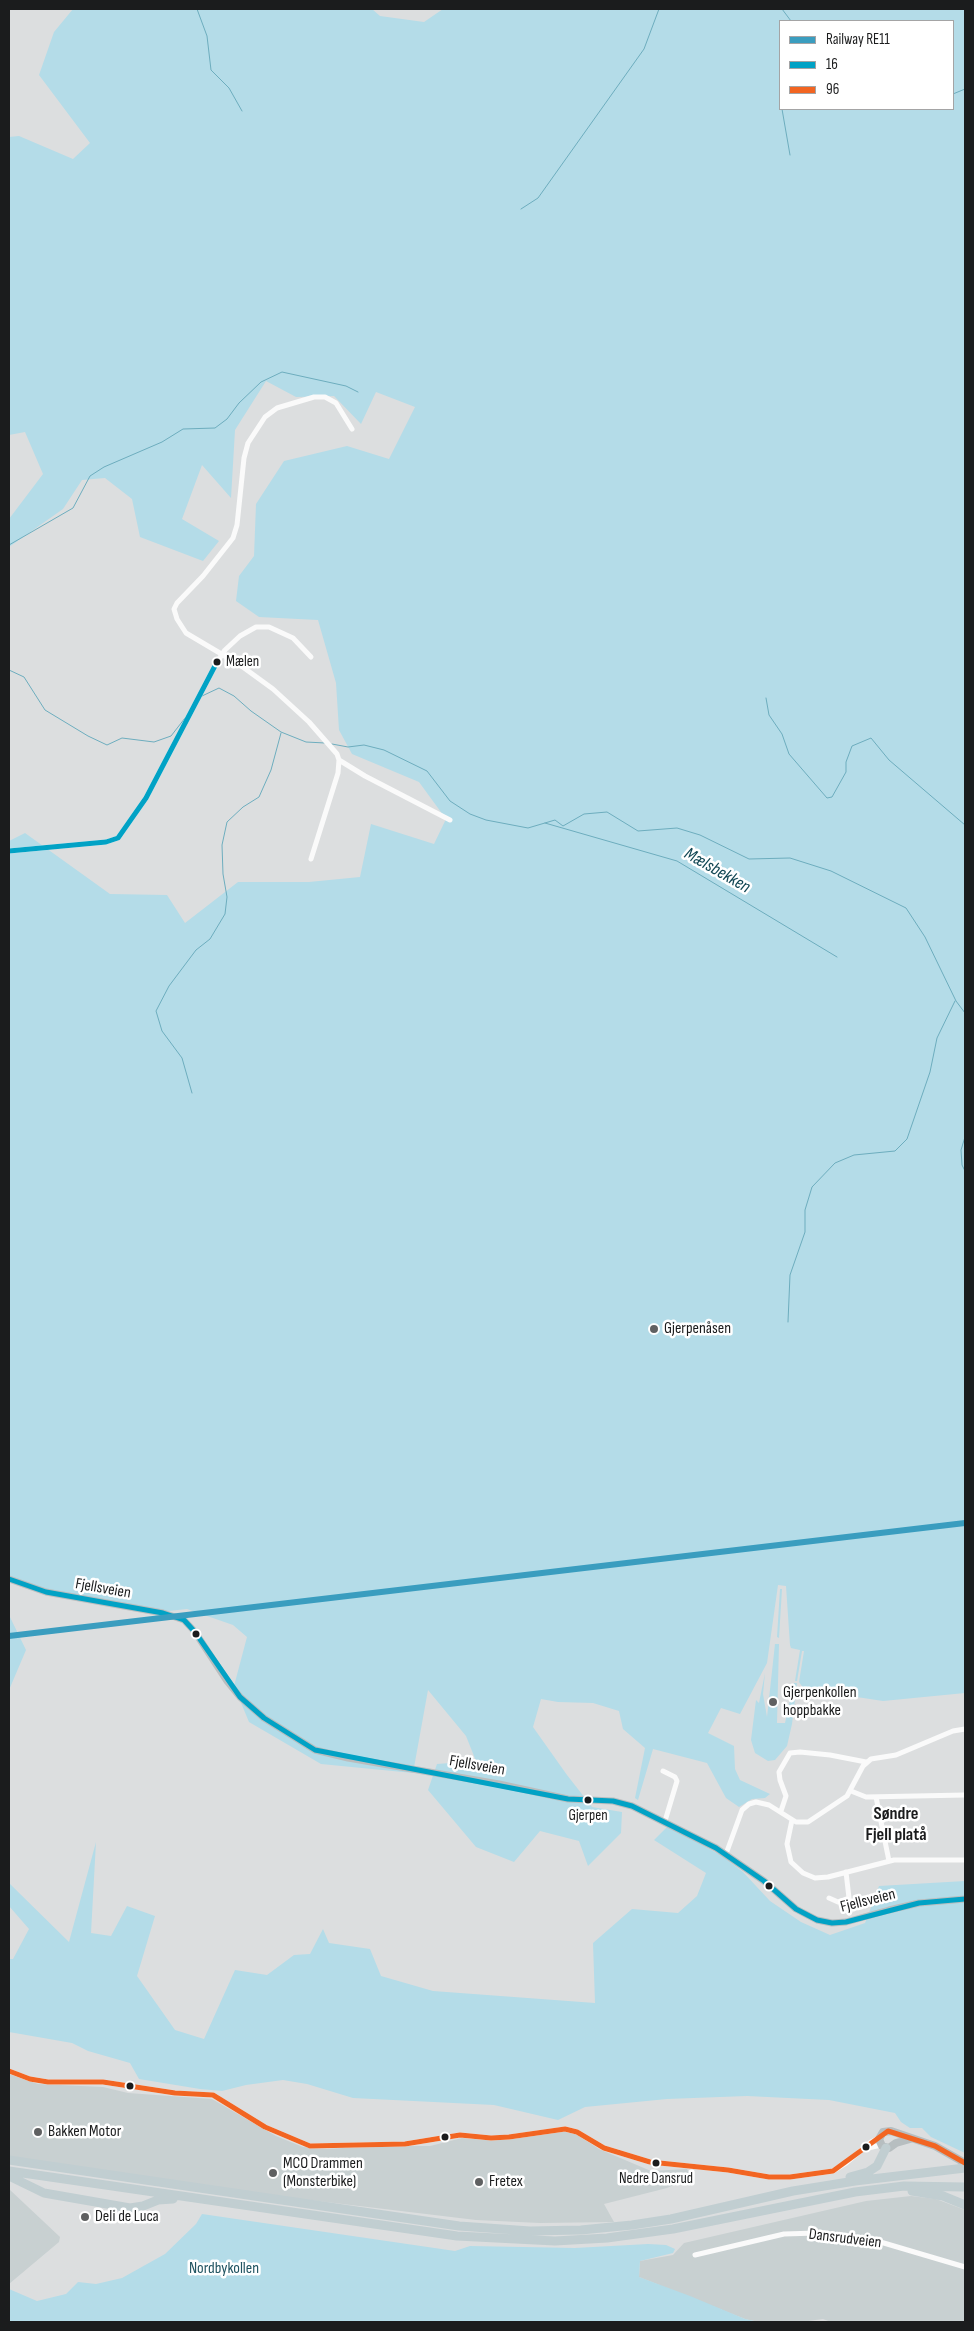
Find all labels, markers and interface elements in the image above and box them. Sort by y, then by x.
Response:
legend [779,20,954,110]
text: Railway RE11 [826,30,890,49]
text: 16 [826,55,838,74]
text: 96 [826,80,839,99]
place label: Mælen [226,653,259,671]
marker: Mælen [212,657,222,667]
water label: Mælsbekken [680,843,754,899]
place label: Gjerpenåsen [664,1319,731,1339]
marker: Gjerpenåsen [648,1323,660,1335]
street label: Fjellsveien [74,1575,132,1603]
unlabelled marker [191,1629,201,1639]
place label: Gjerpenkollen hoppbakke [783,1683,857,1721]
marker: Gjerpenkollen hoppbakke [767,1696,779,1708]
street label: Fjellsveien [448,1752,506,1780]
marker: Gjerpen [583,1795,593,1805]
district label: Søndre Fjell platå [865,1803,927,1846]
place label: Gjerpen [568,1807,608,1825]
unlabelled marker [764,1881,774,1891]
street label: Fjellsveien [839,1885,897,1917]
unlabelled marker [125,2081,135,2091]
place label: Bakken Motor [48,2122,121,2142]
marker: Bakken Motor [32,2126,44,2138]
unlabelled marker [440,2132,450,2142]
unlabelled marker [861,2142,871,2152]
place label: MCO Drammen (Monsterbike) [283,2154,363,2192]
marker: Nedre Dansrud [651,2158,661,2168]
marker: MCO Drammen (Monsterbike) [267,2167,279,2179]
place label: Nedre Dansrud [619,2170,693,2188]
place label: Fretex [489,2172,523,2192]
marker: Fretex [473,2176,485,2188]
place label: Deli de Luca [95,2207,159,2227]
marker: Deli de Luca [79,2211,91,2223]
street label: Dansrudveien [807,2225,883,2253]
park label: Nordbykollen [189,2259,259,2279]

